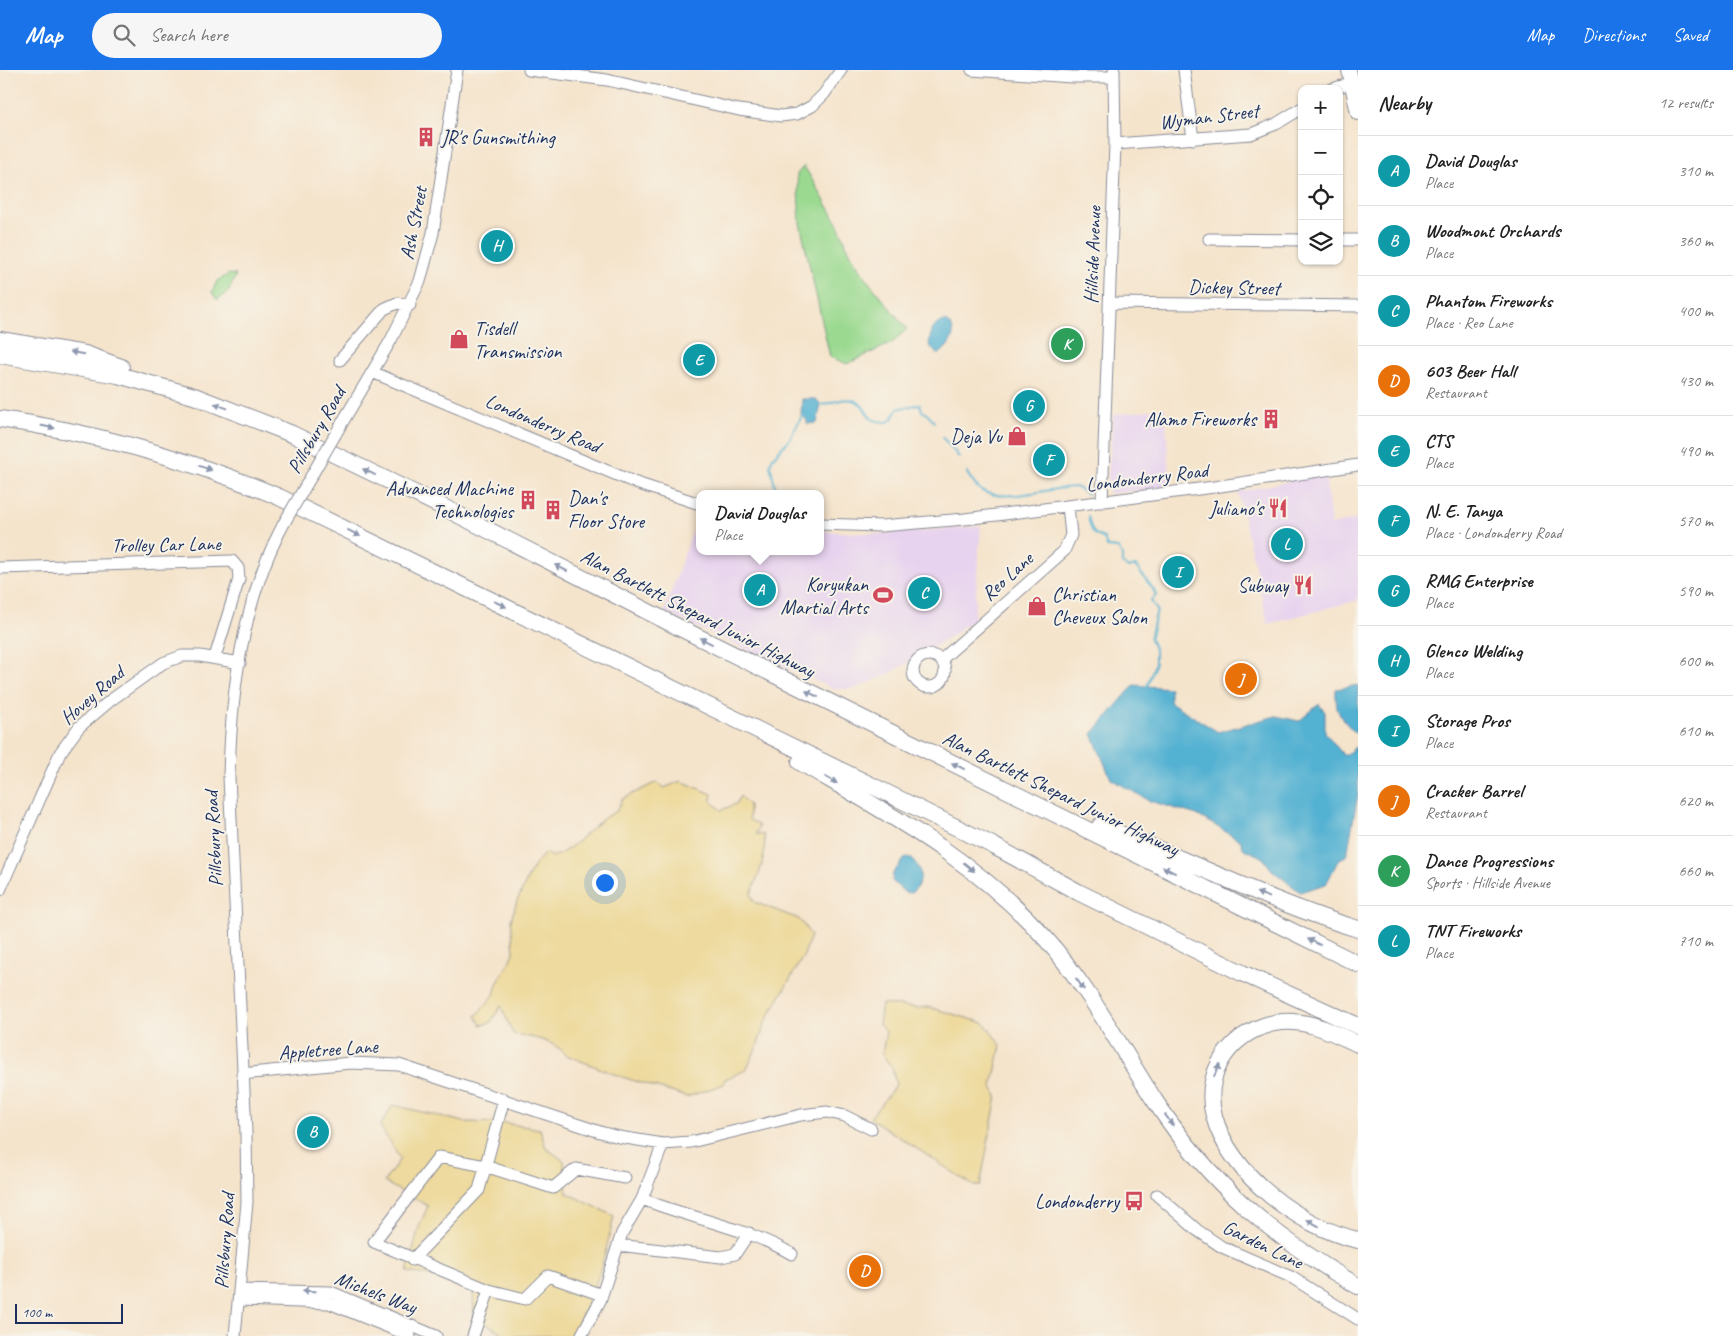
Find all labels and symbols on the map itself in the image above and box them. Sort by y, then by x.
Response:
street label: Wyman Street [1158,98,1263,135]
place label: JR's Gunsmithing [440,125,556,150]
building icon: JR's Gunsmithing [415,126,437,148]
street label: Ash Street [394,182,433,262]
street label: Hillside Avenue [1078,204,1107,304]
pin: H [481,227,513,265]
street label: Dickey Street [1188,274,1283,301]
place label: Tisdell Transmission [474,316,563,364]
pin: K [1051,325,1083,363]
shop icon: Tisdell Transmission [448,328,470,350]
pin: E [683,341,715,379]
one-way arrow [69,349,84,357]
street label: Pillsbury Road [282,380,353,478]
pin: G [1013,387,1045,425]
street label: Londonderry Road [482,388,607,460]
one-way arrow [213,402,228,409]
place label: Alamo Fireworks [1144,407,1258,432]
building icon: Alamo Fireworks [1260,408,1282,430]
one-way arrow [40,424,56,432]
place label: Deja Vu [950,424,1004,449]
shop icon: Deja Vu [1006,425,1028,447]
pin: F [1033,441,1065,479]
street label: Londonderry Road [1085,457,1212,497]
one-way arrow [198,464,213,472]
one-way arrow [362,467,376,475]
place label: Advanced Machine Technologies [386,476,515,524]
place label: Dan's Floor Store [568,486,646,534]
building icon: Advanced Machine Technologies [517,489,539,511]
place label: Juliano's [1208,496,1265,521]
restaurant icon: Juliano's [1267,497,1289,519]
building icon: Dan's Floor Store [542,499,564,521]
pin: L [1271,525,1303,563]
one-way arrow [346,529,361,537]
street label: Trolley Car Lane [111,531,222,558]
street label: Alan Bartlett Shepard Junior Highway [577,543,819,683]
street label: Reo Lane [976,546,1040,606]
pin: I [1162,553,1194,591]
one-way arrow [554,564,569,572]
pin: A [744,571,776,609]
place label: Koryukan Martial Arts [780,572,870,620]
place label: Subway [1238,573,1290,598]
pin: C [908,574,940,612]
restaurant icon: Subway [1292,574,1314,596]
place label: Christian Cheveux Salon [1052,582,1148,630]
sports icon: Koryukan Martial Arts [872,584,894,606]
shop icon: Christian Cheveux Salon [1026,595,1048,617]
one-way arrow [493,601,507,609]
one-way arrow [699,637,713,645]
street label: Hovey Road [55,659,132,730]
pin: J [1225,660,1257,698]
one-way arrow [805,690,819,698]
street label: Alan Bartlett Shepard Junior Highway [939,725,1184,862]
one-way arrow [951,762,965,770]
one-way arrow [825,776,838,785]
street label: Pillsbury Road [198,787,228,888]
one-way arrow [962,861,975,872]
one-way arrow [1162,866,1176,874]
your location [592,870,618,896]
one-way arrow [1255,891,1270,898]
one-way arrow [1307,938,1321,946]
one-way arrow [1075,977,1085,991]
street label: Appletree Lane [278,1033,380,1065]
one-way arrow [1214,1063,1222,1077]
pin: B [297,1113,329,1151]
one-way arrow [1164,1113,1174,1127]
street label: Pillsbury Road [209,1189,241,1290]
place label: Londonderry [1035,1189,1121,1214]
bus stop icon: Londonderry [1123,1190,1145,1212]
street label: Garden Lane [1219,1214,1308,1275]
one-way arrow [1305,1219,1320,1227]
pin: D [849,1252,881,1290]
street label: Michels Way [331,1265,421,1320]
one-way arrow [301,1287,317,1295]
scale bar [15,1301,122,1324]

